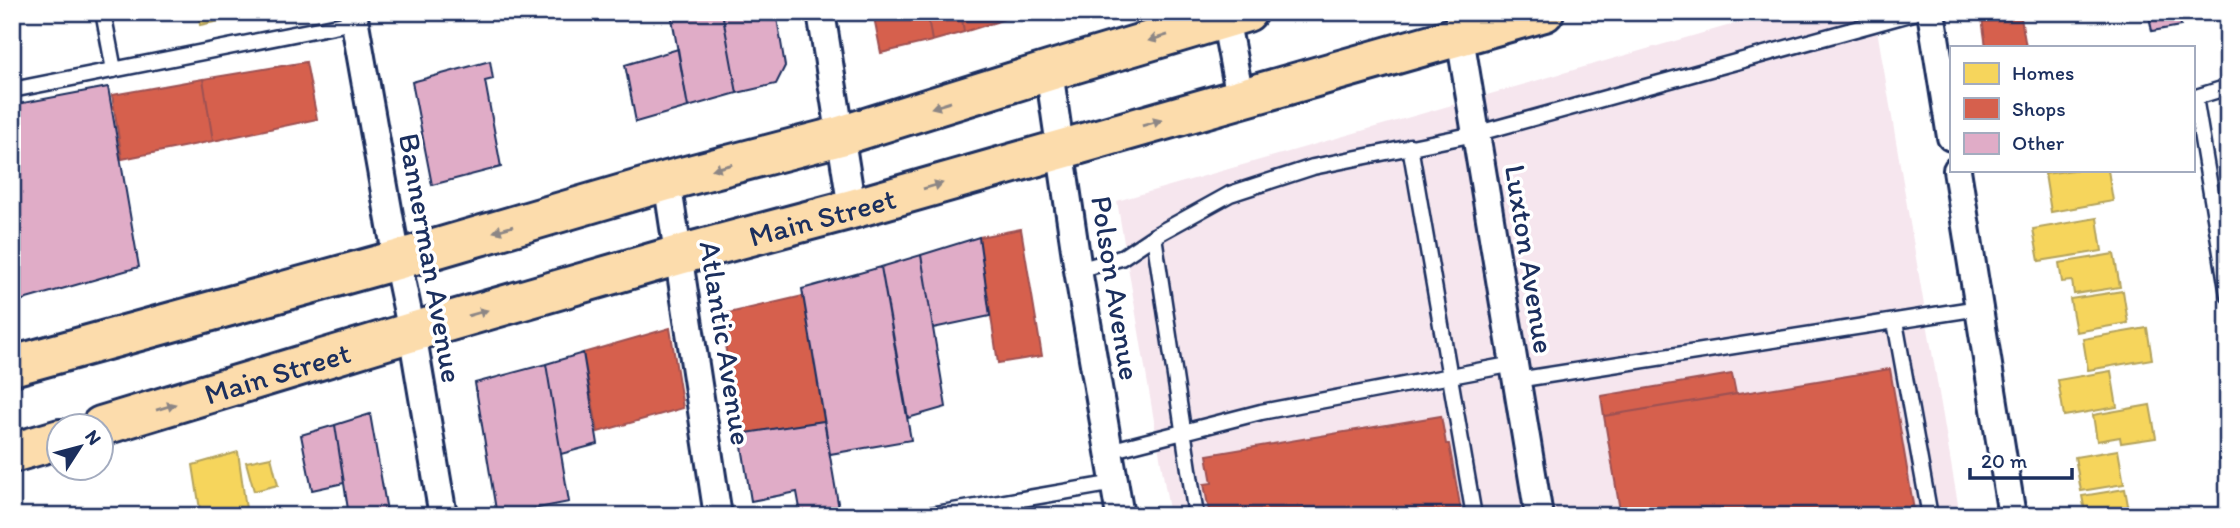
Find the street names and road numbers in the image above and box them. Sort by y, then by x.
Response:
street label: Bannerman Avenue [391,130,471,386]
street label: Luxton Avenue [1497,162,1563,356]
street label: Main Street [745,179,900,254]
street label: Polson Avenue [1083,193,1149,383]
street label: Atlantic Avenue [692,238,760,448]
street label: Main Street [200,333,355,412]

